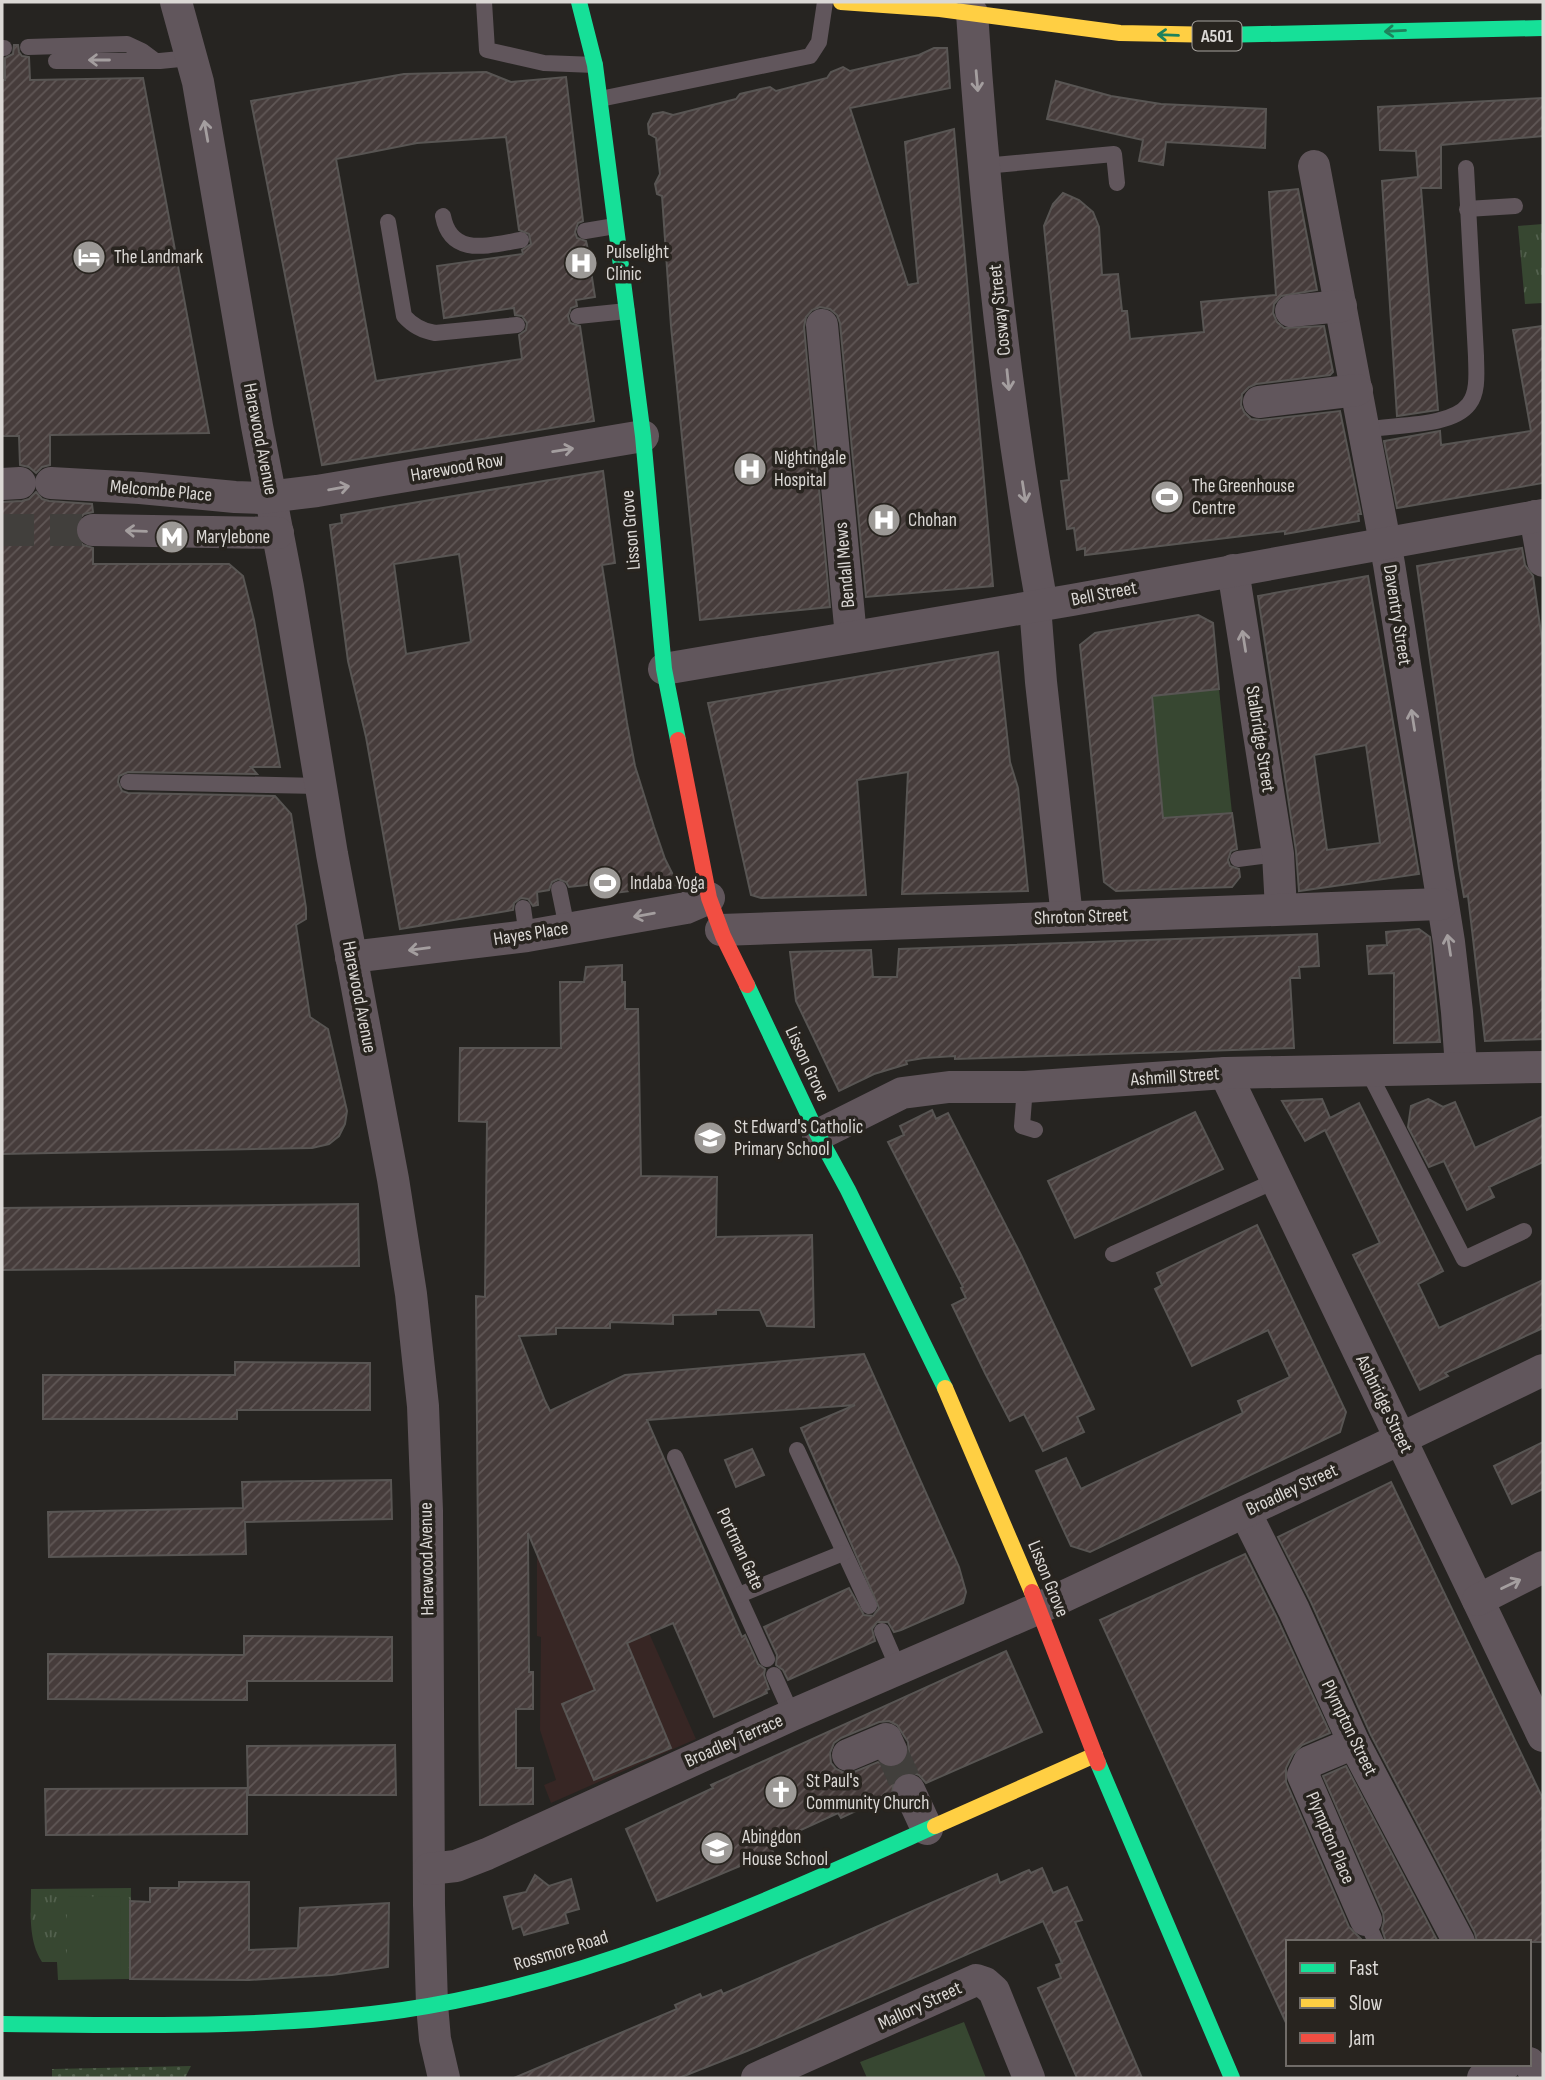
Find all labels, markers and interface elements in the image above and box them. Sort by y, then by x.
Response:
road number: A501 [1192,22,1242,51]
one-way arrow [1384,24,1407,37]
one-way arrow [1157,28,1180,41]
one-way arrow [87,53,110,67]
one-way arrow [971,69,984,92]
one-way arrow [199,120,212,142]
hotel icon: The Landmark [70,238,108,276]
place label: Pulselight Clinic [606,241,669,286]
hospital icon: Pulselight Clinic [562,244,600,282]
place label: The Landmark [114,246,204,269]
street label: Cosway Street [984,263,1016,357]
one-way arrow [1001,369,1014,391]
street label: Harewood Avenue [238,381,282,497]
one-way arrow [551,443,574,456]
place label: Nightingale Hospital [774,447,846,492]
street label: Harewood Row [409,448,506,487]
hospital icon: Nightingale Hospital [731,450,769,488]
street label: Melcombe Place [109,475,213,507]
place label: The Greenhouse Centre [1192,475,1295,520]
sports icon: The Greenhouse Centre [1148,478,1186,516]
one-way arrow [1018,480,1031,503]
one-way arrow [327,481,350,494]
street label: Lisson Grove [616,489,646,571]
hospital icon: Chohan [865,501,903,539]
place label: Chohan [908,509,957,532]
metro station icon: Marylebone [153,518,191,556]
street label: Bendall Mews [830,521,860,609]
one-way arrow [125,524,148,538]
place label: Marylebone [196,526,270,549]
street label: Daventry Street [1378,563,1416,667]
street label: Bell Street [1069,576,1139,612]
one-way arrow [1237,630,1250,653]
street label: Stalbridge Street [1240,684,1280,794]
one-way arrow [1406,709,1419,732]
sports icon: Indaba Yoga [586,864,624,902]
place label: Indaba Yoga [630,872,705,895]
street label: Shroton Street [1034,904,1129,930]
one-way arrow [633,909,655,922]
street label: Hayes Place [492,917,570,951]
one-way arrow [1442,934,1455,956]
street label: Harewood Avenue [337,939,381,1055]
one-way arrow [408,943,431,956]
street label: Lisson Grove [780,1023,834,1105]
street label: Ashmill Street [1129,1062,1220,1092]
place label: St Edward's Catholic Primary School [734,1116,863,1161]
school or university icon: St Edward's Catholic Primary School [691,1119,729,1157]
street label: Ashbridge Street [1350,1350,1418,1457]
street label: Broadley Street [1243,1459,1342,1521]
street label: Harewood Avenue [415,1502,439,1616]
street label: Portman Gate [711,1504,769,1594]
street label: Lisson Grove [1022,1537,1074,1621]
one-way arrow [1500,1576,1521,1590]
street label: Plympton Street [1316,1676,1382,1780]
street label: Broadley Terrace [681,1709,787,1773]
place label: St Paul's Community Church [806,1770,929,1815]
church icon: St Paul's Community Church [762,1773,800,1811]
street label: Plympton Place [1300,1789,1360,1887]
place label: Abingdon House School [741,1826,828,1871]
school or university icon: Abingdon House School [698,1829,736,1867]
street label: Rossmore Road [511,1926,611,1976]
legend [1286,1940,1531,2066]
text: Fast [1349,1956,1379,1981]
street label: Mallory Street [875,1977,966,2035]
text: Slow [1349,1991,1383,2016]
text: Jam [1348,2026,1375,2051]

